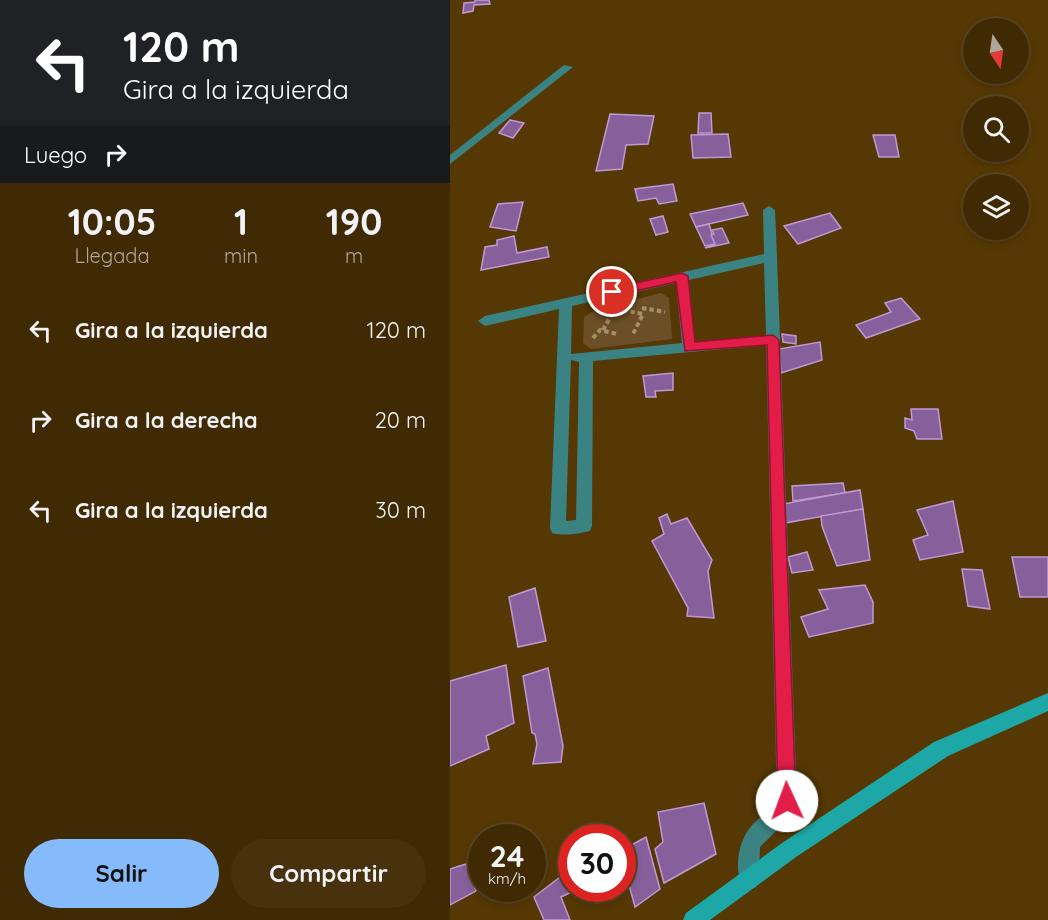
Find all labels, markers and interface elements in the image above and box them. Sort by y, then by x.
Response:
north arrow [963,18,1029,84]
map controls [963,18,1029,240]
text: 120 m [123,20,240,73]
icon: left [24,24,102,102]
text: Gira a la izquierda [123,72,349,106]
button: search [963,96,1029,162]
icon: right [99,138,132,171]
text: Luego [24,141,87,169]
button: layers [963,174,1029,240]
text: 10:05 [68,199,156,244]
text: 1 [234,199,248,244]
text: 190 [326,199,382,244]
text: Llegada [75,243,150,268]
text: min [224,243,258,268]
text: m [345,243,363,268]
pin [586,266,637,317]
icon: arrive [595,275,628,308]
icon: left [24,314,57,347]
text: Gira a la izquierda [75,316,268,344]
text: 120 m [367,316,426,344]
icon: right [24,404,57,437]
text: Gira a la derecha [75,406,258,434]
text: 20 m [375,406,426,434]
icon: left [24,494,57,527]
text: Gira a la izquierda [75,496,268,524]
text: 30 m [375,496,426,524]
position arrow [755,769,819,833]
speed limit sign: 30 [558,824,636,902]
text: 24 [490,837,524,875]
button: Salir [24,839,219,908]
button: Compartir [231,839,426,908]
text: km/h [488,869,526,888]

